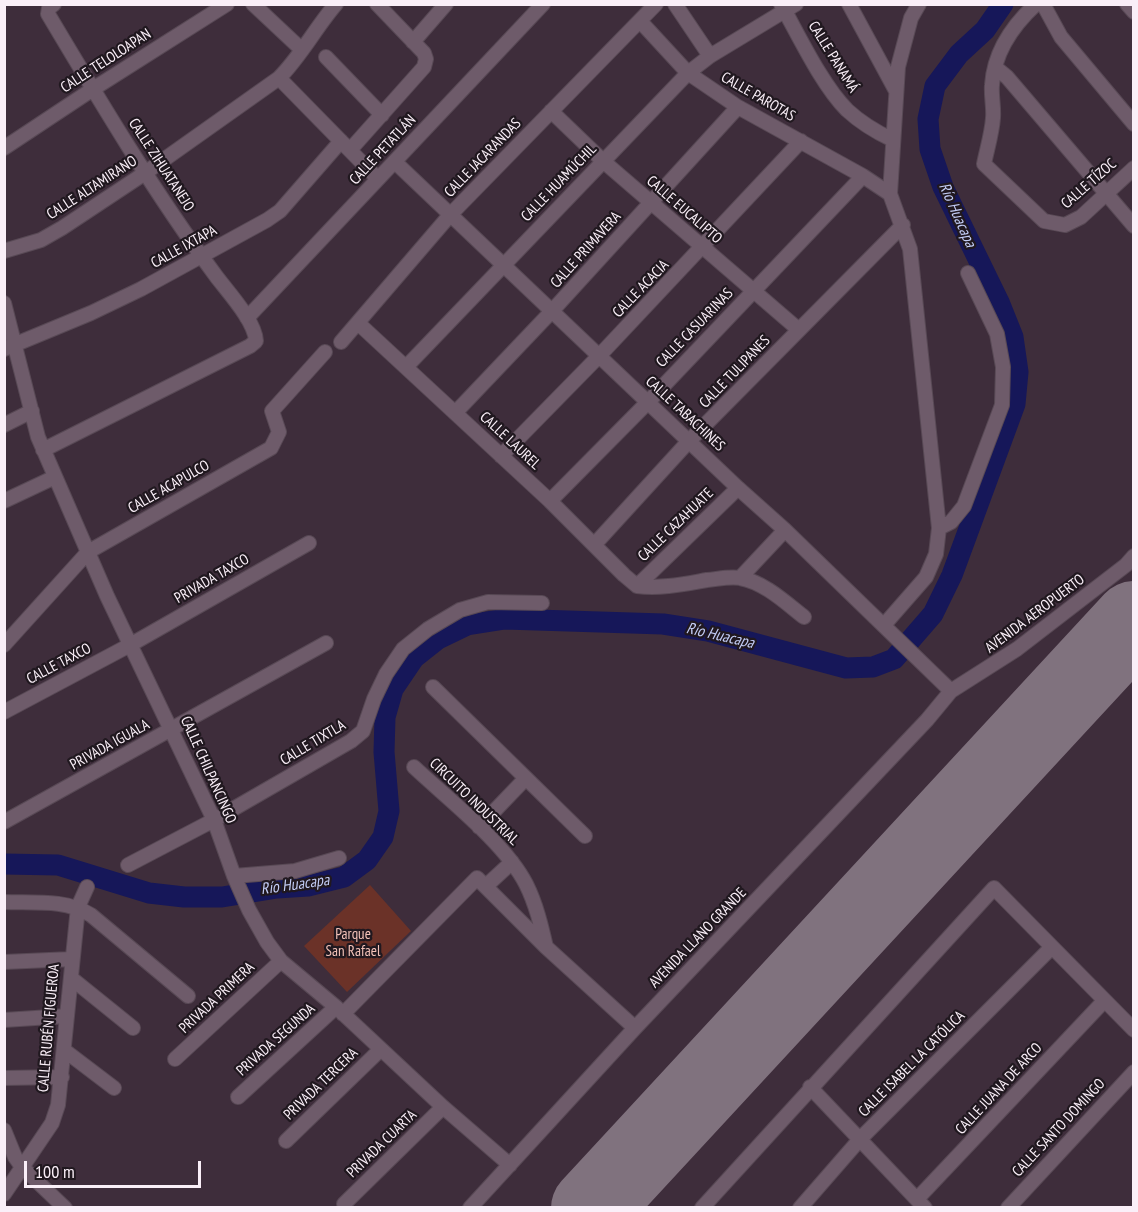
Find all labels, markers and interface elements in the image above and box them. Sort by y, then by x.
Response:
street label: CALLE PANAMÁ [804,18,862,96]
street label: CALLE TELOLOAPAN [58,25,154,97]
street label: CALLE PAROTAS [718,69,798,125]
street label: CALLE PETATLÁN [346,111,420,189]
street label: CALLE ZIHUATANEJO [124,115,198,215]
street label: CALLE JACARANDAS [441,115,525,201]
street label: CALLE HUAMÚCHIL [518,141,600,225]
street label: CALLE ALTAMIRANO [44,152,140,224]
street label: CALLE TÍZOC [1058,155,1120,213]
street label: CALLE EUCALIPTO [643,172,725,248]
water label: Río Huacapa [934,180,980,250]
street label: CALLE PRIMAVERA [547,208,625,292]
street label: CALLE IXTAPA [148,222,220,272]
street label: CALLE ACACIA [609,256,673,322]
street label: CALLE CASUARINAS [653,285,737,371]
street label: CALLE TULIPANES [696,332,774,412]
street label: CALLE TABACHINES [642,373,728,455]
street label: CALLE LAUREL [476,408,544,474]
street label: CALLE ACAPULCO [125,457,213,517]
street label: CALLE CAZAHUATE [635,485,717,565]
street label: PRIVADA TAXCO [171,550,253,608]
street label: AVENIDA AEROPUERTO [982,571,1088,657]
water label: Río Huacapa [684,619,756,653]
street label: CALLE TAXCO [24,640,94,688]
street label: CALLE CHILPANCINGO [176,714,240,826]
street label: PRIVADA IGUALA [67,716,153,774]
street label: CALLE TIXTLA [277,716,349,770]
street label: CIRCUITO INDUSTRIAL [426,755,522,849]
water label: Río Huacapa [260,871,330,899]
street label: AVENIDA LLANO GRANDE [646,884,750,992]
park label: Parque San Rafael [326,926,380,961]
street label: PRIVADA PRIMERA [176,959,258,1037]
street label: CALLE RUBÉN FIGUEROA [34,963,64,1093]
street label: PRIVADA SEGUNDA [233,1000,319,1080]
street label: CALLE ISABEL LA CATÓLICA [855,1007,969,1121]
street label: CALLE JUANA DE ARCO [952,1039,1046,1139]
street label: PRIVADA TERCERA [280,1044,362,1124]
street label: CALLE SANTO DOMINGO [1009,1075,1109,1181]
street label: PRIVADA CUARTA [343,1106,421,1182]
scale bar [27,1149,204,1187]
text: 100 m [35,1160,75,1183]

